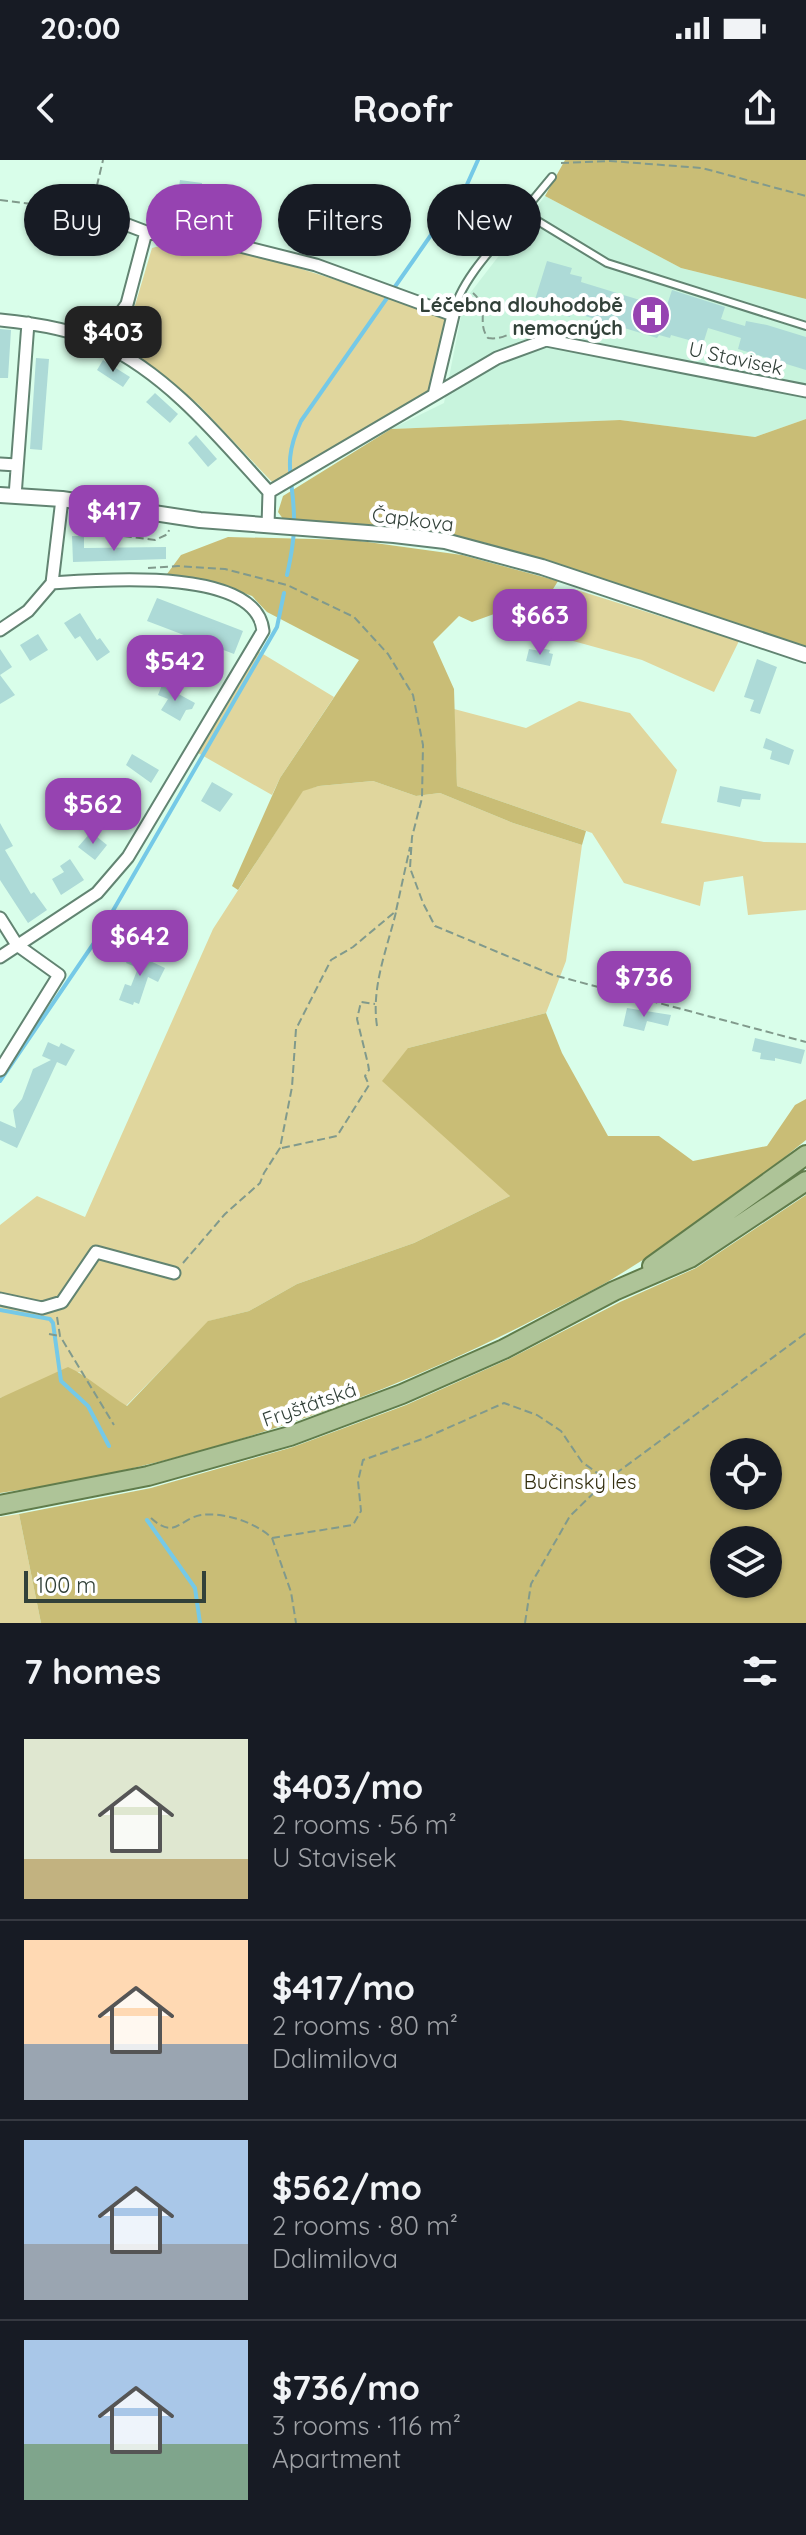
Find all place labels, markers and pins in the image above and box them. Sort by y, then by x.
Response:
place label: Léčebna dlouhodobě nemocných [420,292,623,340]
hospital icon: Léčebna dlouhodobě nemocných [630,294,672,336]
pin: $403 [66,306,160,374]
pin: $417 [67,485,161,553]
pin: $663 [493,589,587,657]
pin: $542 [128,635,222,703]
pin: $562 [46,778,140,846]
pin: $642 [93,910,187,978]
pin: $736 [597,951,691,1019]

